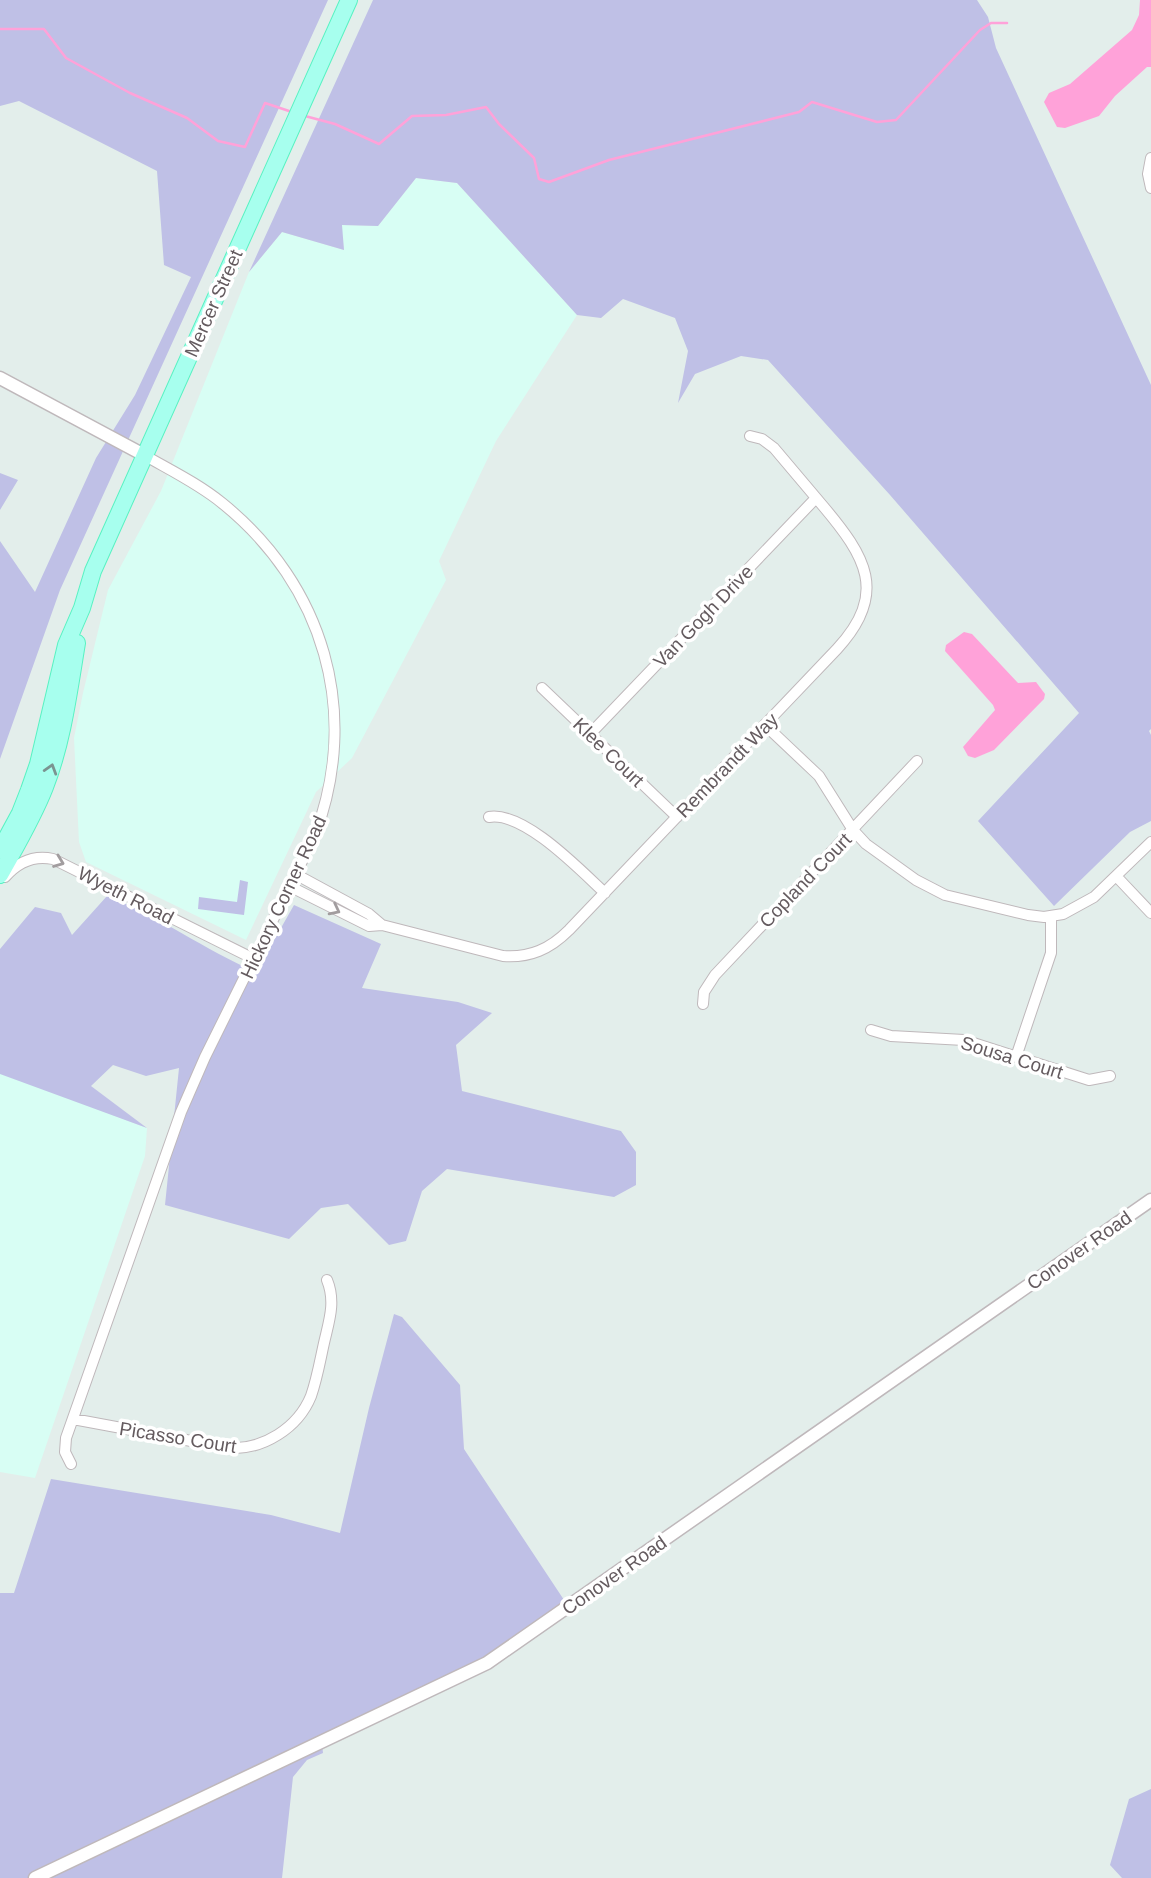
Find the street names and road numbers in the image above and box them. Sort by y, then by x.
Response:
street label: Mercer Street [180,246,247,360]
street label: Van Gogh Drive [649,561,757,672]
street label: Rembrandt Way [672,709,783,822]
street label: Klee Court [569,714,649,792]
street label: Hickory Corner Road [236,812,330,982]
street label: Copland Court [755,828,856,932]
street label: Wyeth Road [74,862,177,928]
street label: Sousa Court [958,1032,1066,1083]
street label: Conover Road [1023,1207,1135,1294]
street label: Picasso Court [118,1418,239,1457]
street label: Conover Road [558,1532,670,1619]

